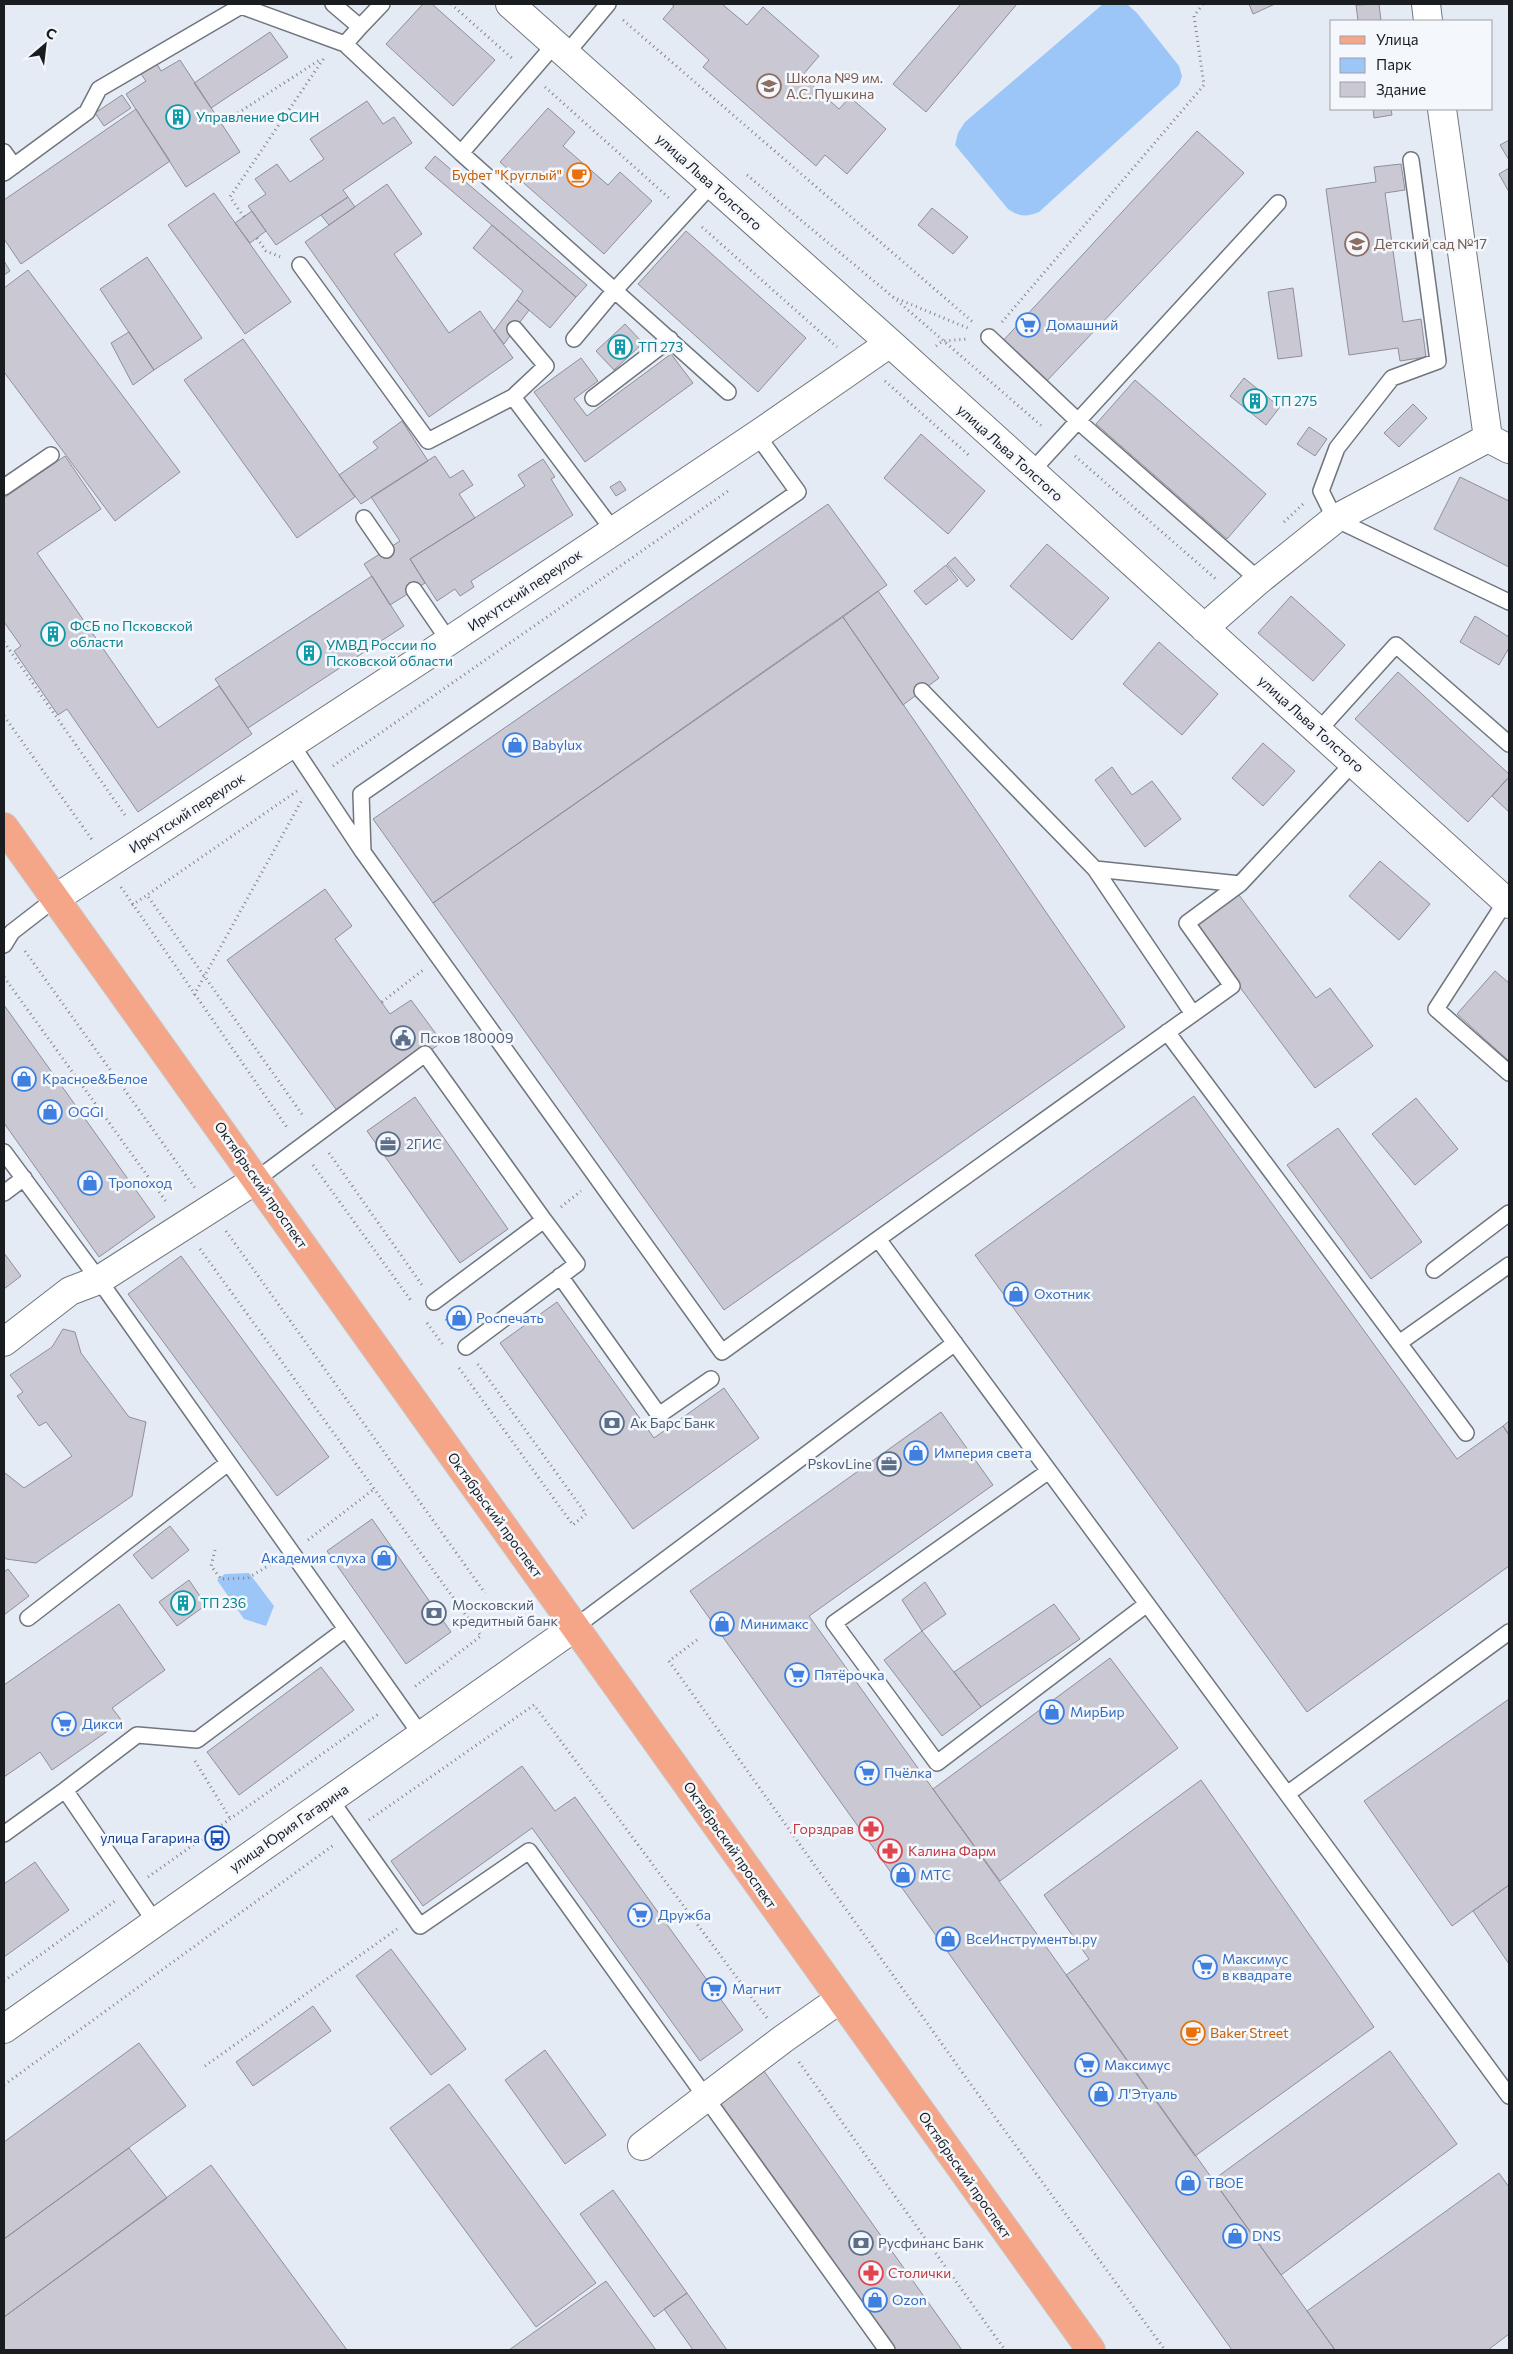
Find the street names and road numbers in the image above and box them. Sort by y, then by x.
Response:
street label: улица Льва Толстого [653,130,766,234]
street label: улица Льва Толстого [954,401,1067,505]
street label: Иркутский переулок [464,545,586,634]
street label: улица Льва Толстого [1255,672,1368,776]
street label: Иркутский переулок [126,769,248,856]
street label: Октябрьский проспект [211,1118,312,1252]
street label: Октябрьский проспект [444,1449,547,1581]
street label: Октябрьский проспект [680,1778,781,1912]
street label: улица Юрия Гагарина [226,1780,351,1875]
street label: Октябрьский проспект [915,2108,1016,2242]

